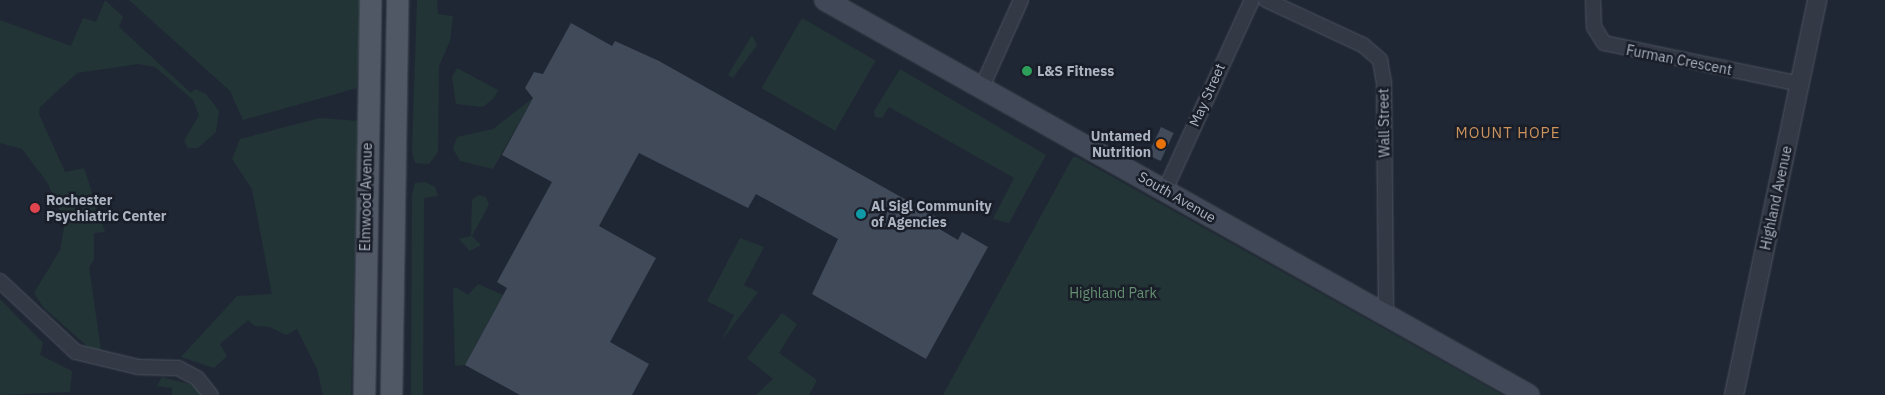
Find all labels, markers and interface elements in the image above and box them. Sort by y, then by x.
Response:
street label: Furman Crescent [1625,42,1733,78]
street label: May Street [1186,61,1228,129]
place label: L&S Fitness [1037,63,1114,79]
marker: L&S Fitness [1021,65,1033,77]
street label: Wall Street [1375,88,1393,158]
district label: MOUNT HOPE [1454,124,1562,142]
place label: Untamed Nutrition [1091,128,1151,160]
marker: Untamed Nutrition [1155,138,1167,150]
street label: Elmwood Avenue [357,143,375,251]
street label: Highland Avenue [1757,144,1795,252]
street label: South Avenue [1135,168,1219,226]
place label: Rochester Psychiatric Center [46,192,166,224]
place label: Al Sigl Community of Agencies [871,198,992,230]
marker: Rochester Psychiatric Center [28,201,42,215]
marker: Al Sigl Community of Agencies [855,208,867,220]
park label: Highland Park [1069,285,1157,301]

